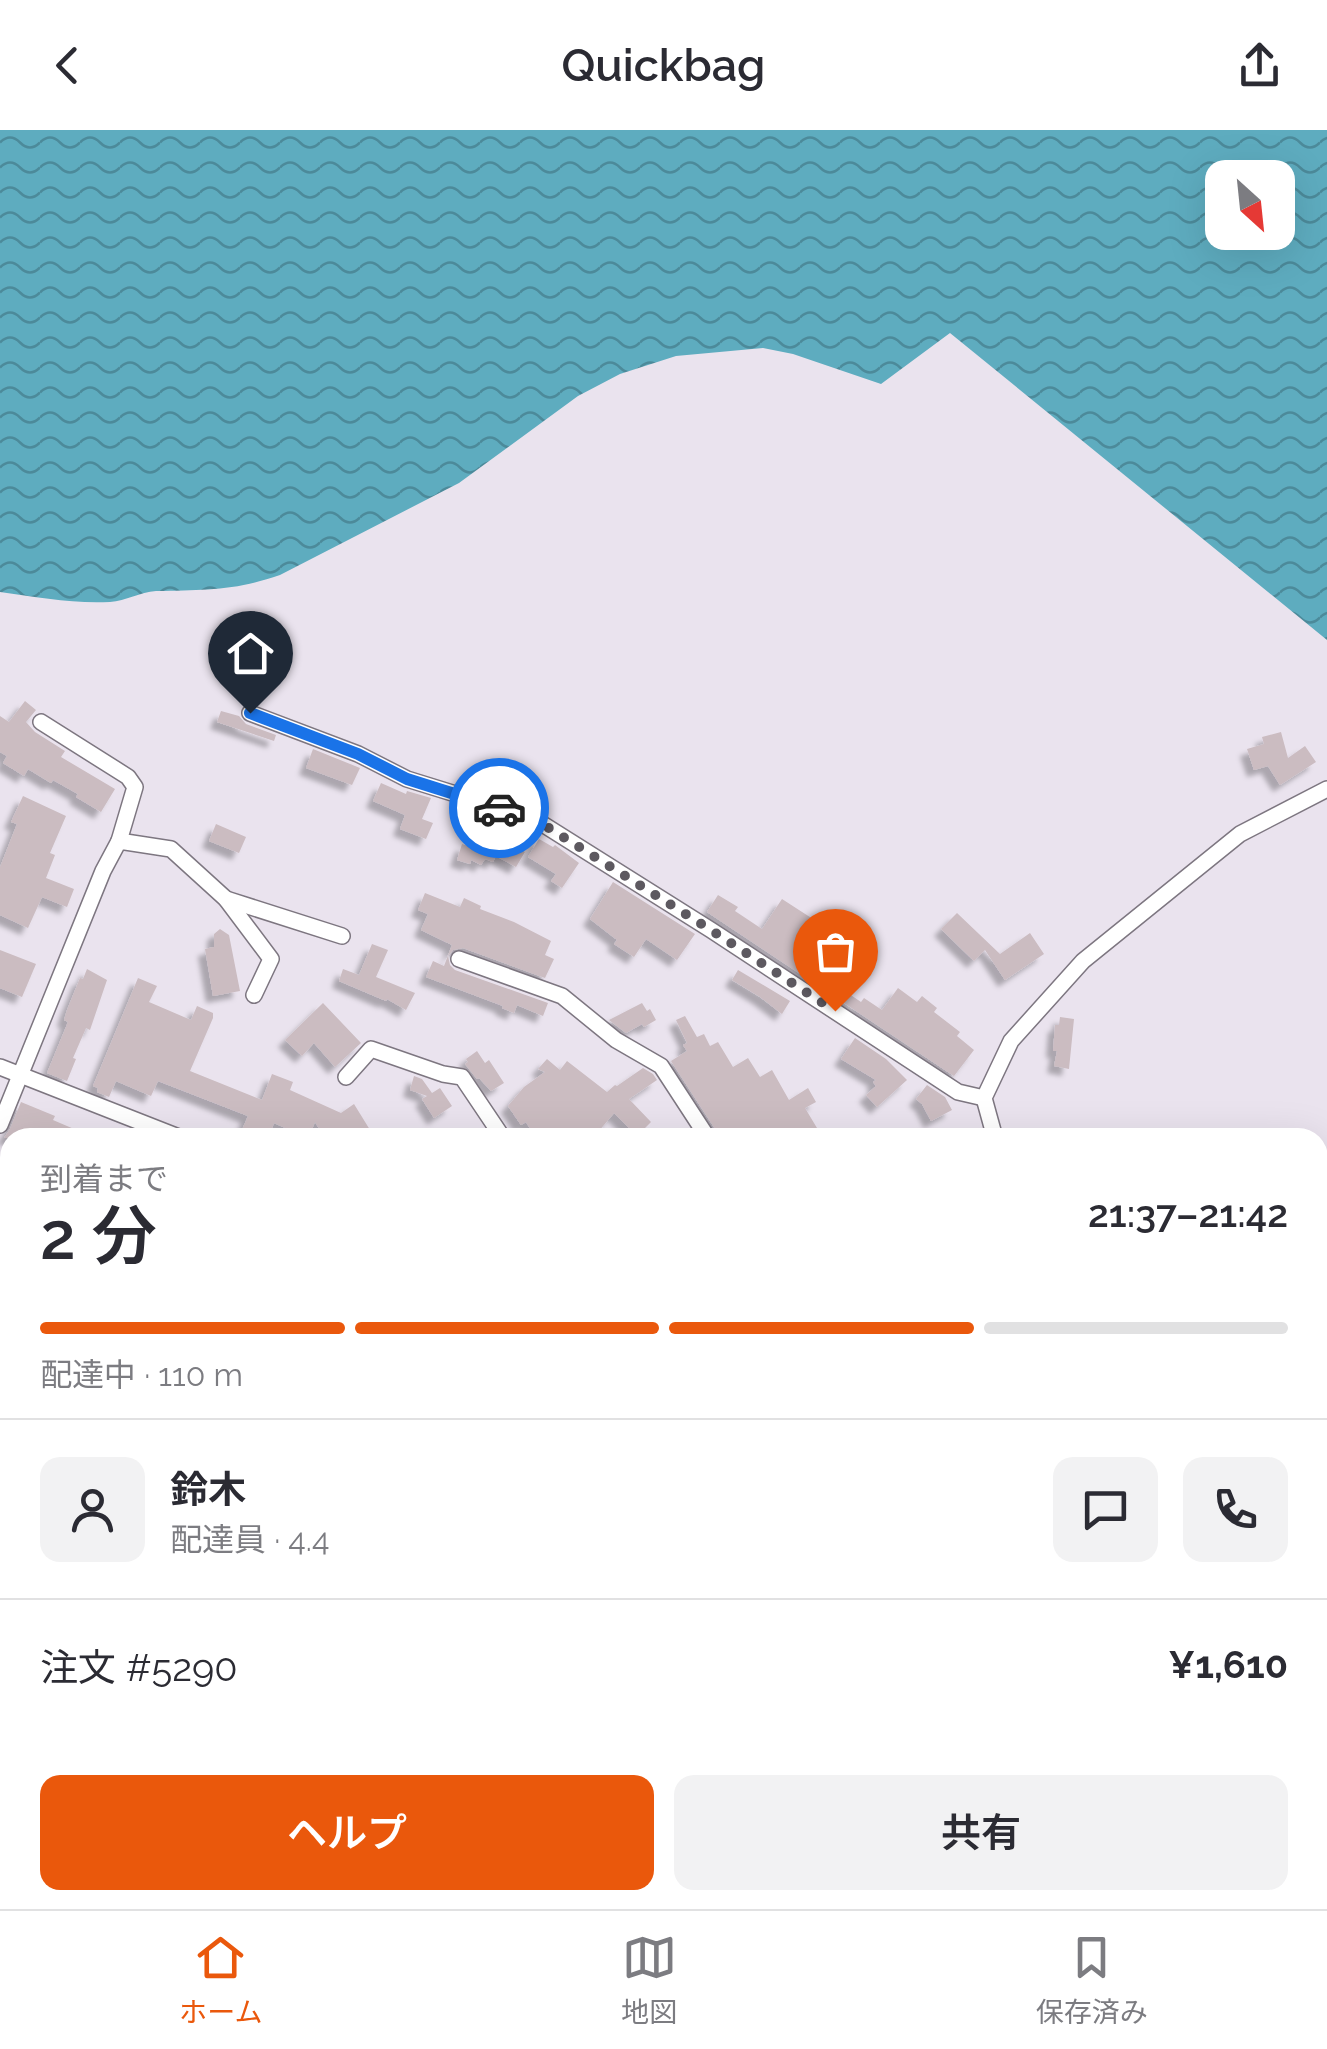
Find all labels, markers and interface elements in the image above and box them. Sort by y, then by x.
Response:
icon: back [40,38,95,93]
icon: share [1232,38,1287,93]
text: Quickbag [562,39,765,92]
north arrow [1205,160,1295,250]
map controls [1205,160,1295,250]
pin [208,611,293,714]
icon: home [223,626,278,681]
courier [449,758,549,858]
icon: car [472,781,527,836]
pin [793,909,878,1012]
icon: bag [808,924,863,979]
text: 到着まで [40,1160,168,1197]
text: 21:37–21:42 [1088,1191,1288,1236]
text: 2 分 [40,1198,157,1274]
text: 配達中 · 110 m [40,1356,243,1393]
button: person [40,1457,145,1562]
button: chat [1053,1457,1158,1562]
button: phone [1183,1457,1288,1562]
text: 鈴木 [170,1467,246,1512]
text: 配達員 · 4.4 [170,1521,329,1558]
text: ¥1,610 [1168,1642,1288,1687]
text: 注文 #5290 [40,1645,238,1690]
button: ヘルプ [40,1775,654,1890]
button: 共有 [674,1775,1288,1890]
tab: ホーム [179,1930,262,2030]
tab: 地図 [621,1930,677,2030]
tab: 保存済み [1036,1930,1148,2030]

